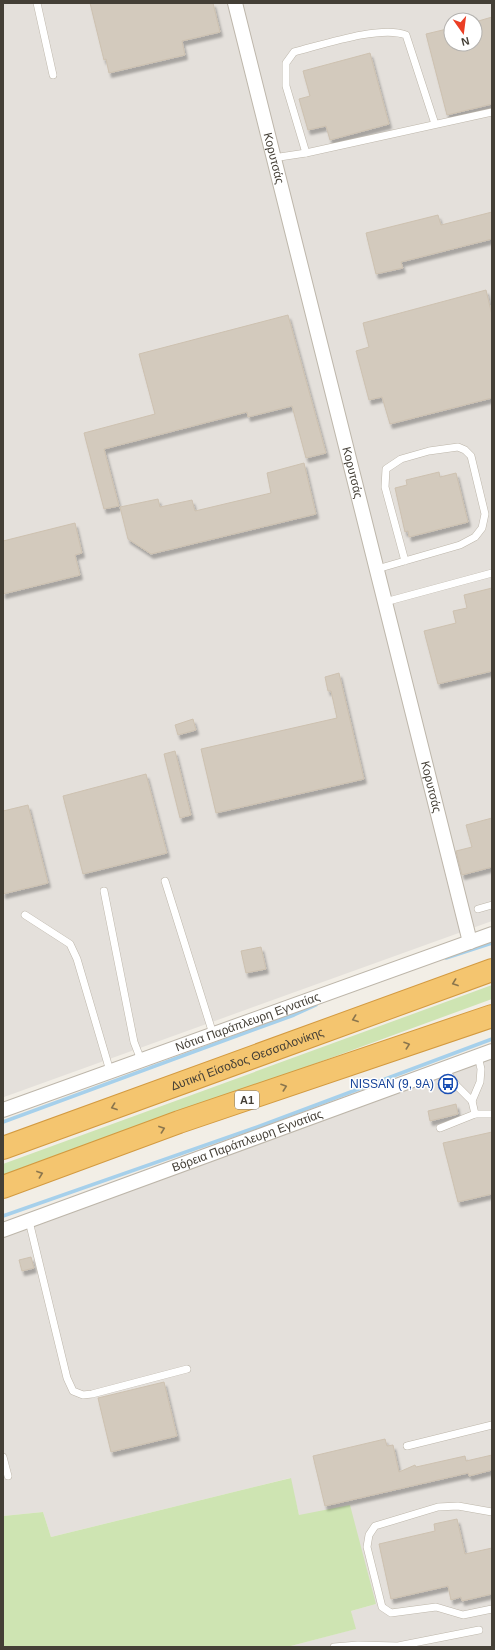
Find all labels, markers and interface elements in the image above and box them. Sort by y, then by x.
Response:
north arrow [443,12,483,52]
text: N [460,35,471,48]
street label: Κορυτσάς [261,131,287,186]
street label: Κορυτσάς [339,445,366,500]
street label: Κορυτσάς [418,760,444,814]
one-way arrow [452,978,459,987]
street label: Νότια Παράπλευρη Εγνατίας [174,989,322,1054]
one-way arrow [351,1015,358,1023]
street label: Δυτική Είσοδος Θεσσαλονίκης [169,1025,326,1093]
one-way arrow [404,1041,411,1049]
bus stop icon: NISSAN (9, 9Α) [437,1073,459,1095]
place label: NISSAN (9, 9Α) [350,1077,434,1091]
one-way arrow [281,1083,288,1091]
road number: Α1 [235,1091,259,1109]
one-way arrow [111,1103,118,1111]
street label: Βόρεια Παράπλευρη Εγνατίας [170,1107,325,1175]
one-way arrow [158,1125,165,1134]
one-way arrow [36,1170,43,1179]

